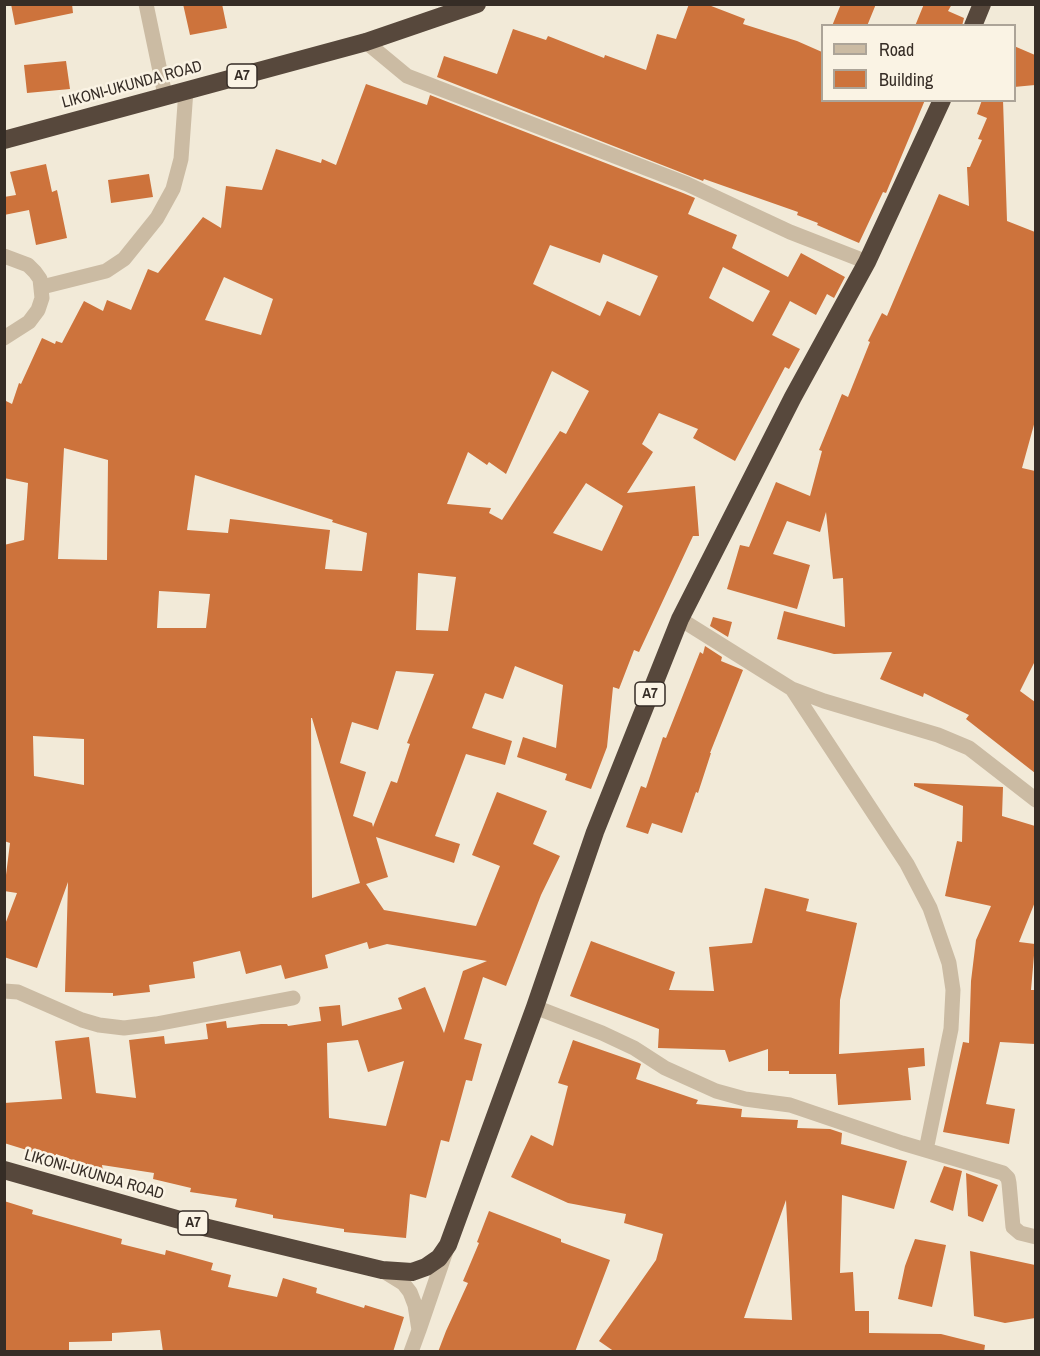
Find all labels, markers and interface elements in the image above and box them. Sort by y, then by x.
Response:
legend [821,24,1016,102]
text: Road [879,37,914,62]
street label: LIKONI-UKUNDA ROAD [60,57,204,113]
road number: A7 [227,64,257,88]
text: Building [879,67,933,92]
road number: A7 [635,682,665,706]
street label: LIKONI-UKUNDA ROAD [22,1146,166,1204]
road number: A7 [178,1211,208,1235]

